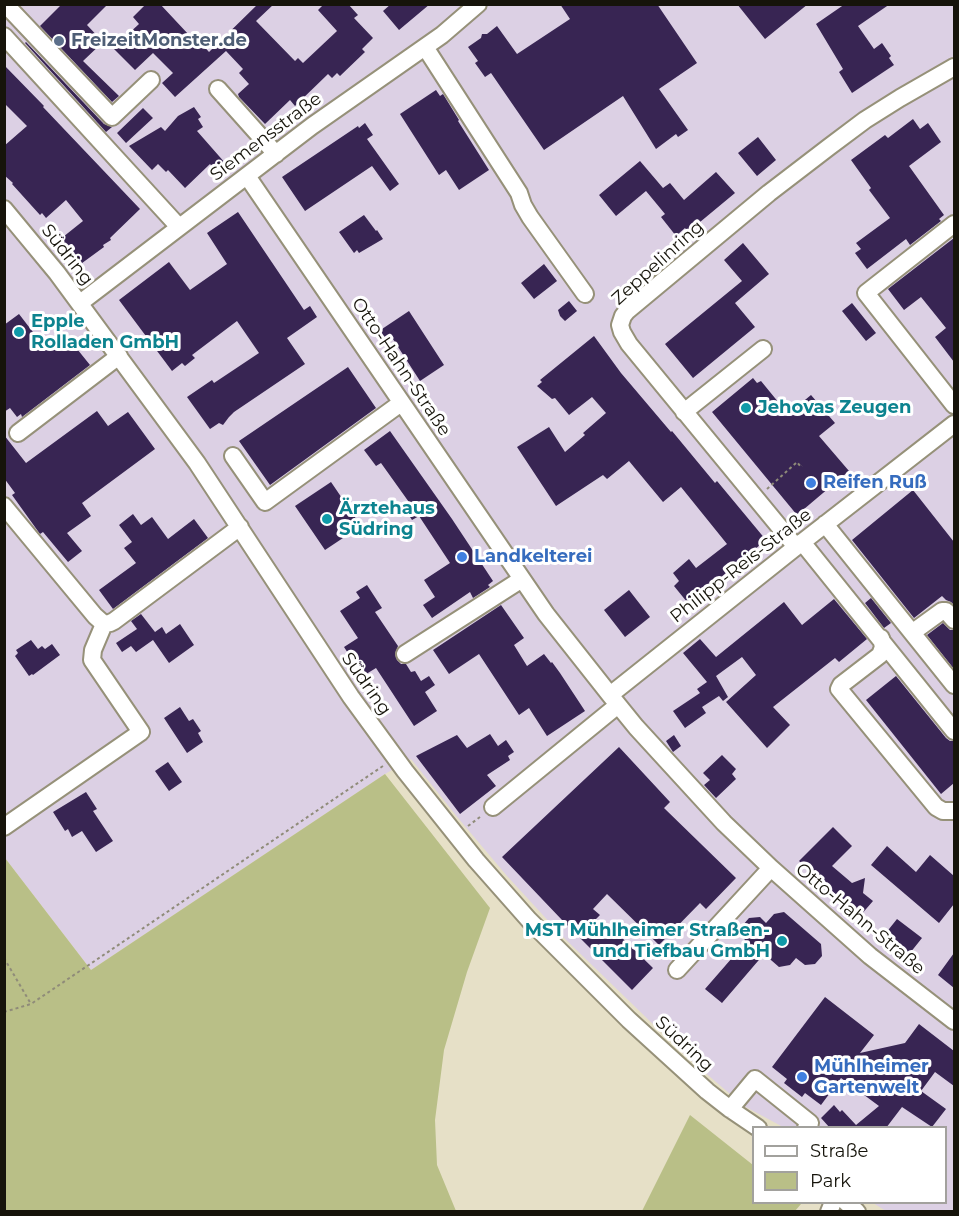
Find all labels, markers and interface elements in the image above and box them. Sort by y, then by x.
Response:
place label: FreizeitMonster.de [71,30,247,52]
marker: FreizeitMonster.de [52,34,66,48]
street label: Siemensstraße [206,88,326,186]
street label: Zeppelinring [608,216,708,310]
street label: Südring [36,220,98,290]
street label: Otto-Hahn-Straße [347,294,455,440]
place label: Epple Rolladen GmbH [31,311,179,354]
marker: Epple Rolladen GmbH [12,325,26,339]
place label: Jehovas Zeugen [758,397,911,419]
marker: Jehovas Zeugen [739,401,753,415]
place label: Reifen Ruß [823,472,927,494]
marker: Reifen Ruß [804,476,818,490]
place label: Ärztehaus Südring [339,498,435,540]
street label: Philipp-Reis-Straße [666,504,816,628]
marker: Ärztehaus Südring [320,512,334,526]
place label: Landkelterei [474,546,592,568]
marker: Landkelterei [455,550,469,564]
street label: Südring [337,648,395,720]
street label: Otto-Hahn-Straße [791,859,929,979]
place label: MST Mühlheimer Straßen- und Tiefbau GmbH [525,920,770,962]
marker: MST Mühlheimer Straßen- und Tiefbau GmbH [775,934,789,948]
street label: Südring [650,1012,718,1076]
place label: Mühlheimer Gartenwelt [814,1056,929,1098]
marker: Mühlheimer Gartenwelt [795,1070,809,1084]
legend [752,1126,947,1204]
text: Straße [810,1140,868,1162]
text: Park [810,1170,851,1192]

